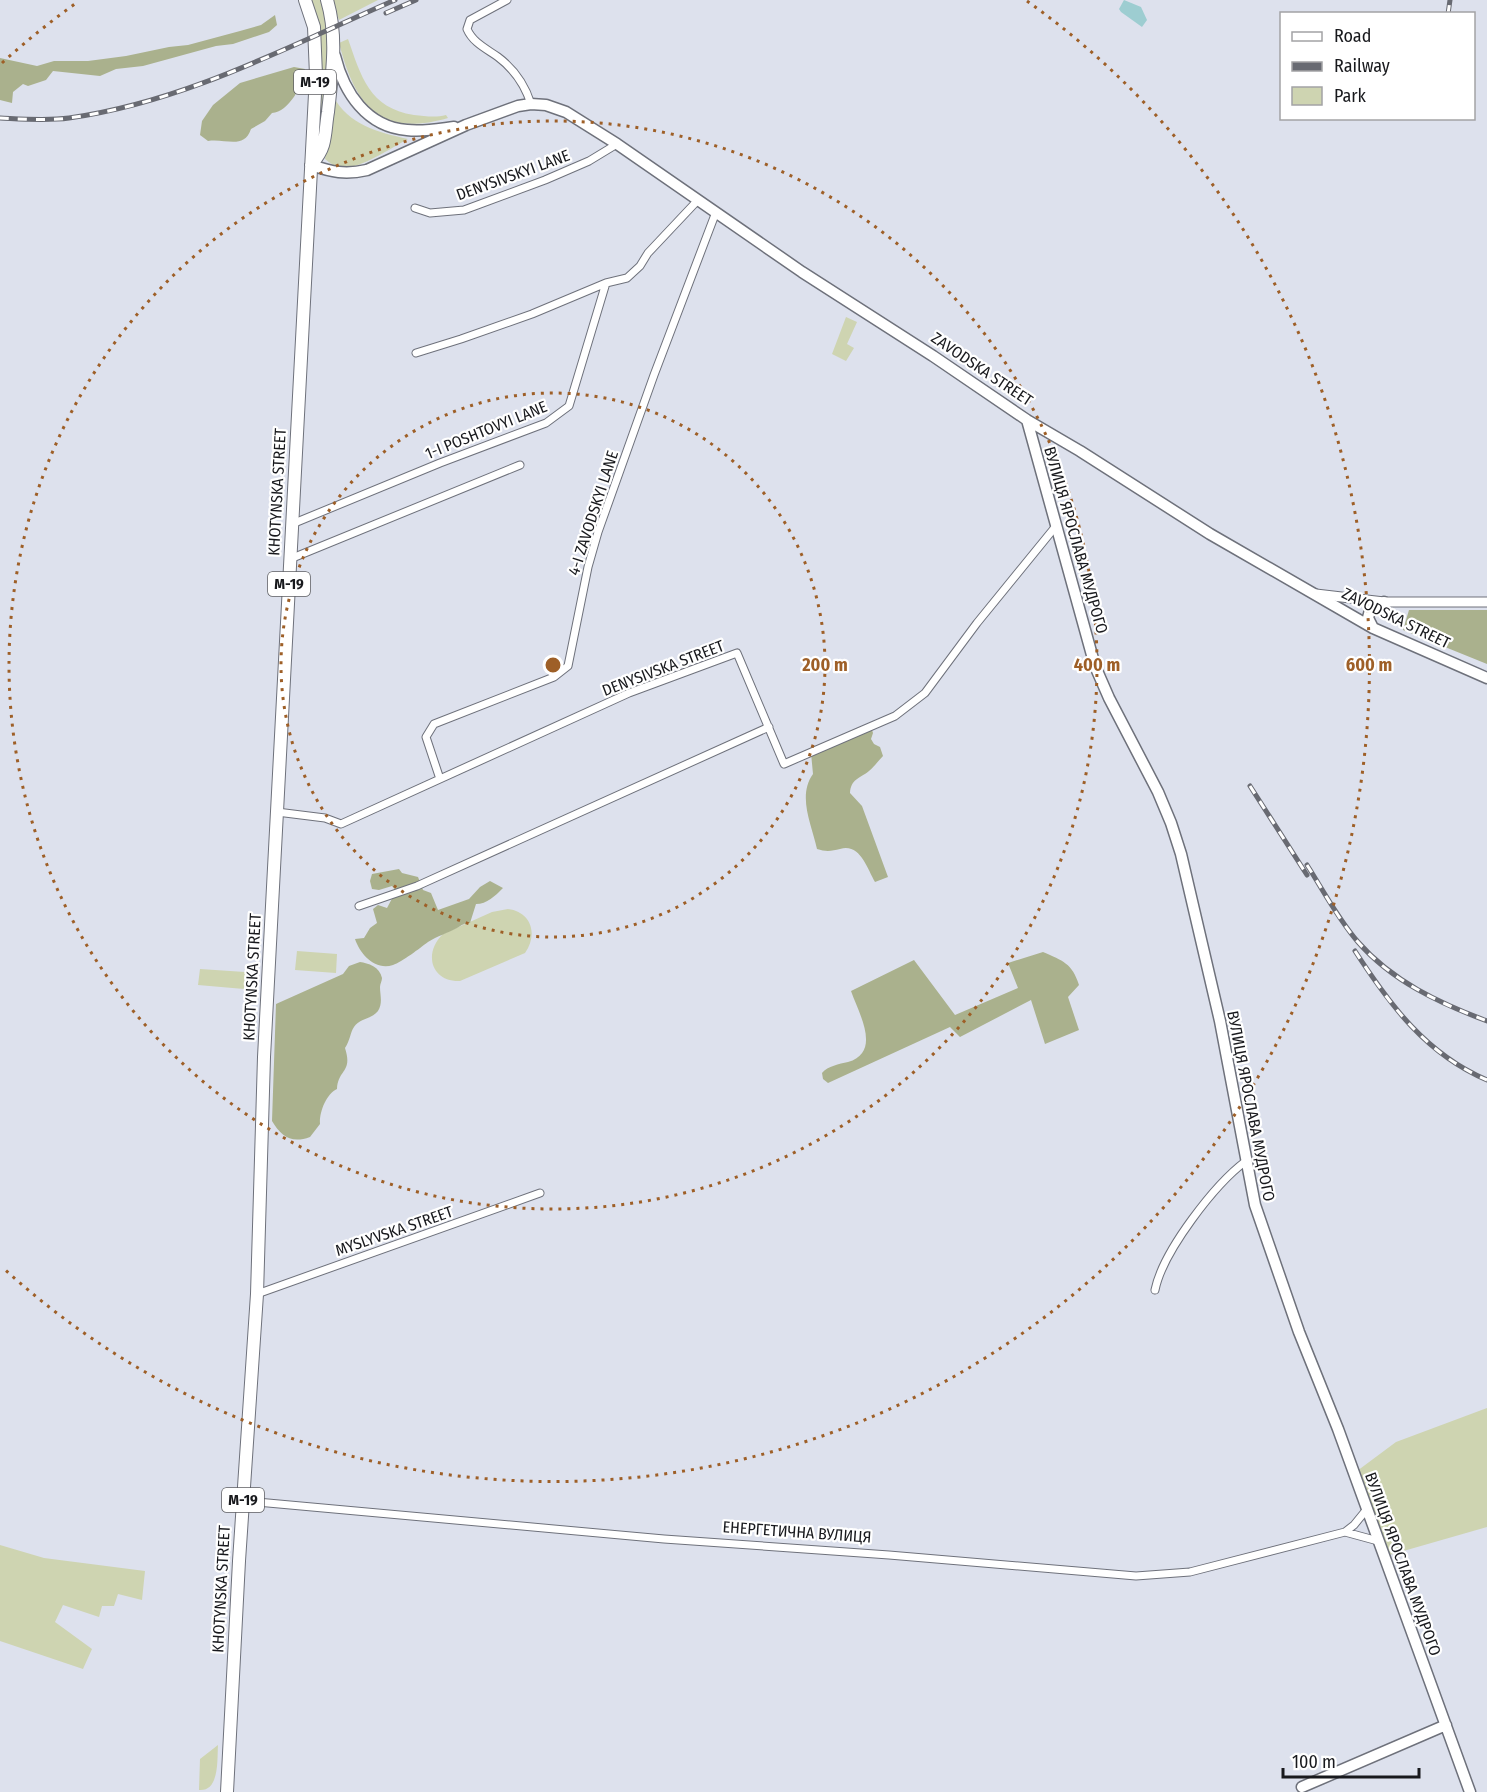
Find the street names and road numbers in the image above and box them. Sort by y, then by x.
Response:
road number: М-19 [294,70,336,94]
street label: DENYSIVSKYI LANE [454,146,572,204]
street label: ZAVODSKA STREET [928,328,1037,410]
street label: 1-I POSHTOVYI LANE [422,397,550,463]
street label: KHOTYNSKA STREET [264,427,290,556]
street label: ВУЛИЦЯ ЯРОСЛАВА МУДРОГО [1040,444,1112,636]
street label: 4-I ZAVODSKYI LANE [564,448,622,578]
road number: М-19 [268,572,310,596]
street label: ZAVODSKA STREET [1339,584,1454,653]
street label: DENYSIVSKA STREET [599,636,727,700]
street label: KHOTYNSKA STREET [239,912,265,1041]
street label: ВУЛИЦЯ ЯРОСЛАВА МУДРОГО [1223,1009,1279,1203]
street label: MYSLYVSKA STREET [333,1202,456,1260]
street label: ВУЛИЦЯ ЯРОСЛАВА МУДРОГО [1361,1470,1445,1658]
road number: М-19 [222,1488,264,1512]
street label: ЕНЕРГЕТИЧНА ВУЛИЦЯ [722,1517,872,1547]
street label: KHOTYNSKA STREET [208,1524,234,1653]

